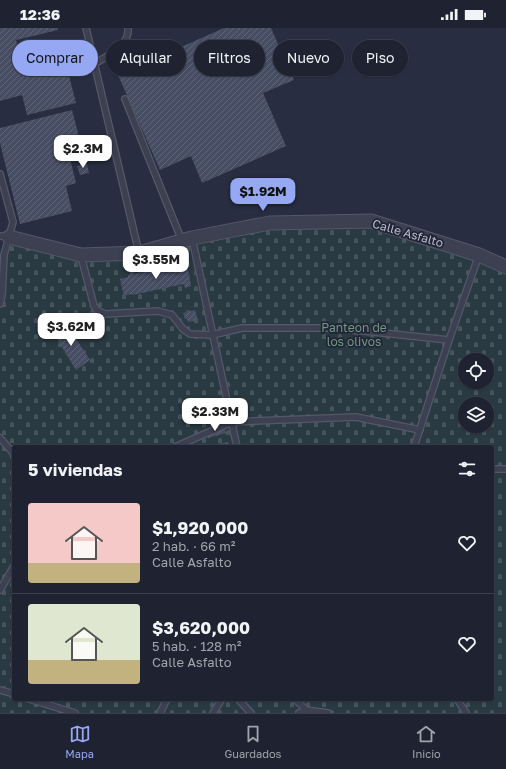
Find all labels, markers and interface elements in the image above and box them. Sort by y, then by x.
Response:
text: 12:36 [20,5,60,23]
chip: Comprar [12,40,98,76]
chip: Alquilar [106,40,186,76]
chip: Filtros [194,40,265,76]
chip: Nuevo [273,40,344,76]
chip: Piso [352,40,408,76]
pin: $2.3M [55,135,111,169]
text: $2.3M [63,140,103,156]
pin: $1.92M [230,178,296,212]
text: $1.92M [239,183,287,199]
street label: Calle Asfalto [371,216,445,250]
pin: $3.55M [123,246,189,280]
text: $3.55M [132,251,180,267]
pin: $3.62M [38,313,104,347]
text: $3.62M [47,318,95,334]
park label: Panteon de los olivos [321,320,387,349]
map controls [458,353,494,433]
button: locate [458,353,494,389]
button: layers [458,397,494,433]
pin: $2.33M [182,398,248,432]
text: $2.33M [191,403,239,419]
icon: filters [456,458,478,480]
text: 5 viviendas [28,459,123,480]
text: $1,920,000 [152,517,248,538]
icon: home [60,519,108,567]
icon: heart [456,532,478,554]
text: 2 hab. · 66 m² [152,538,235,554]
text: Calle Asfalto [152,554,231,570]
text: $3,620,000 [152,617,250,638]
icon: home [60,620,108,668]
icon: heart [456,633,478,655]
text: 5 hab. · 128 m² [152,638,241,654]
text: Calle Asfalto [152,654,231,670]
tab: Mapa [65,723,94,760]
tab: Guardados [224,723,281,760]
tab: Inicio [412,723,441,760]

